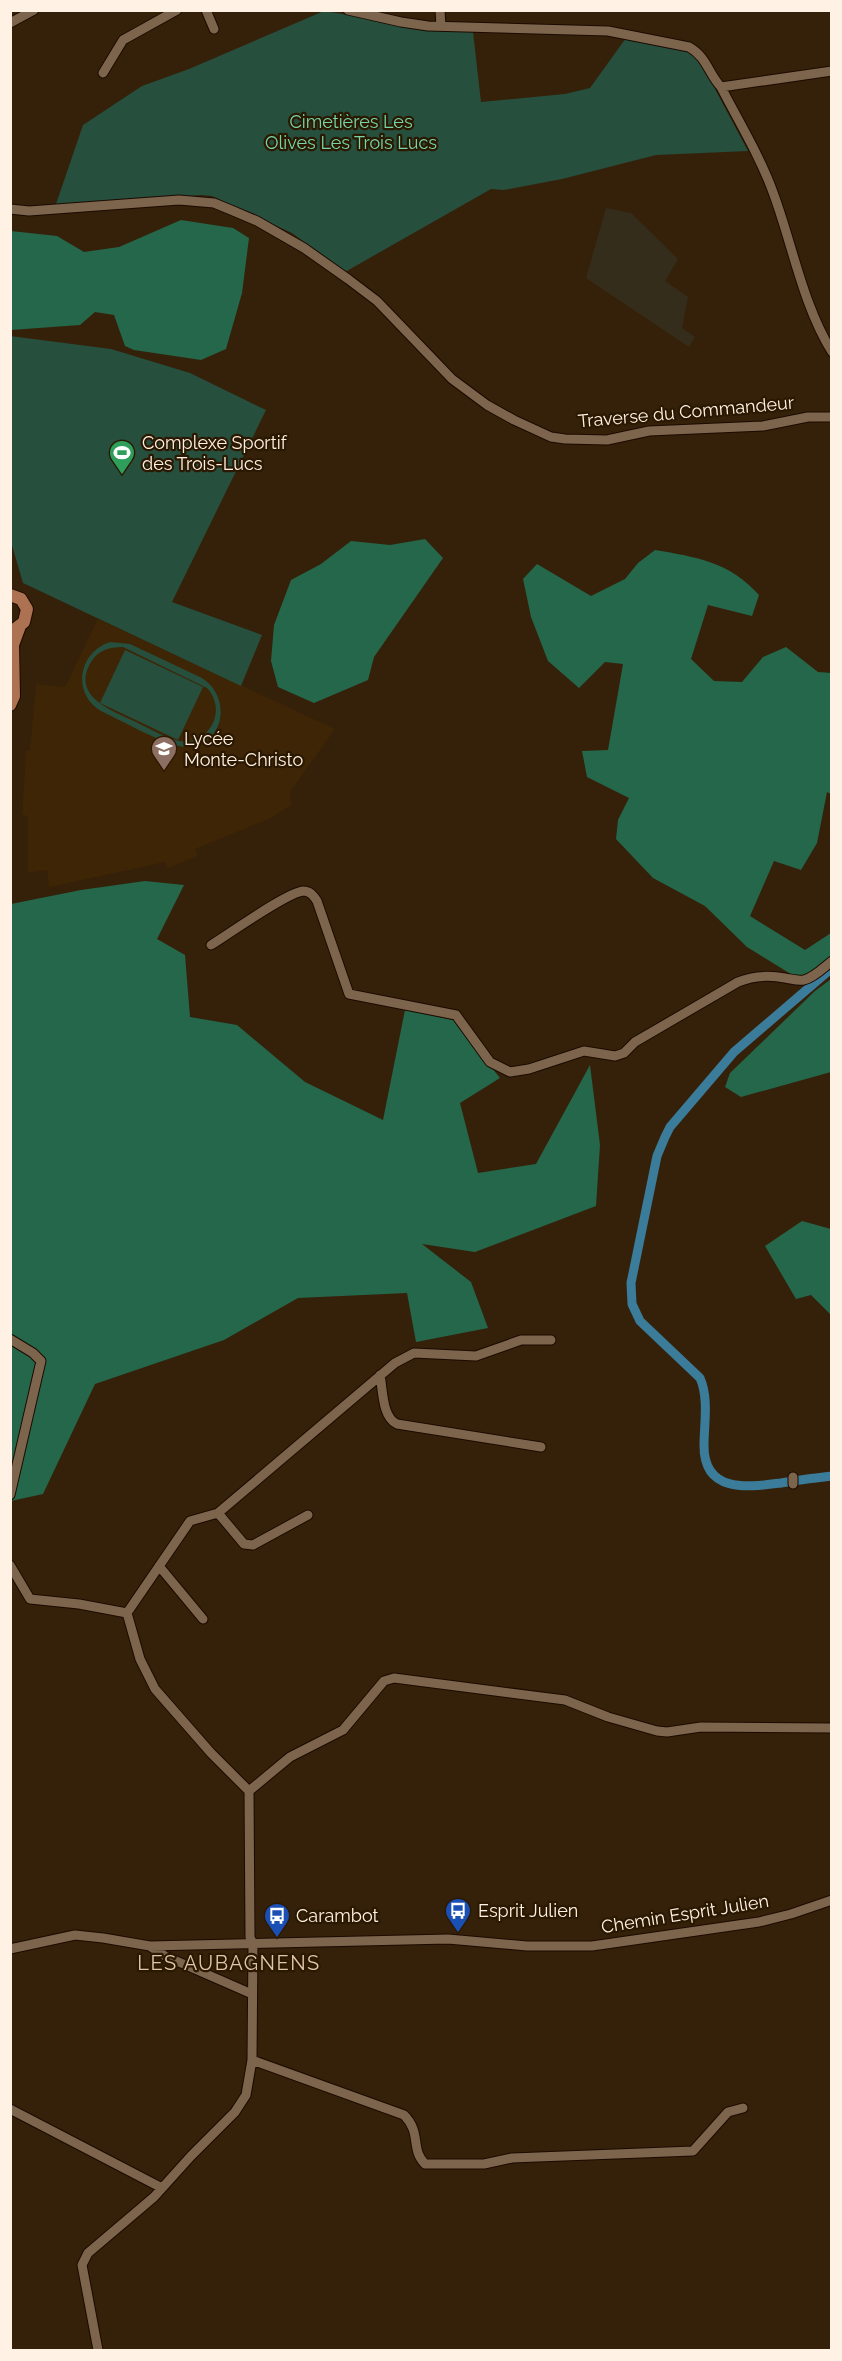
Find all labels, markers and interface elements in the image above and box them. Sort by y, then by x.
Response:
park label: Cimetières Les Olives Les Trois Lucs [265,111,437,153]
street label: Traverse du Commandeur [577,392,796,431]
place label: Complexe Sportif des Trois-Lucs [142,432,288,474]
sports icon: Complexe Sportif des Trois-Lucs [107,438,137,476]
place label: Lycée Monte-Christo [184,728,303,770]
school or university icon: Lycée Monte-Christo [149,734,179,772]
street label: Chemin Esprit Julien [600,1890,770,1937]
bus stop icon: Esprit Julien [443,1896,473,1934]
place label: Esprit Julien [478,1900,578,1921]
bus stop icon: Carambot [262,1901,292,1939]
place label: Carambot [296,1905,379,1926]
district label: LES AUBAGNENS [137,1951,321,1975]

